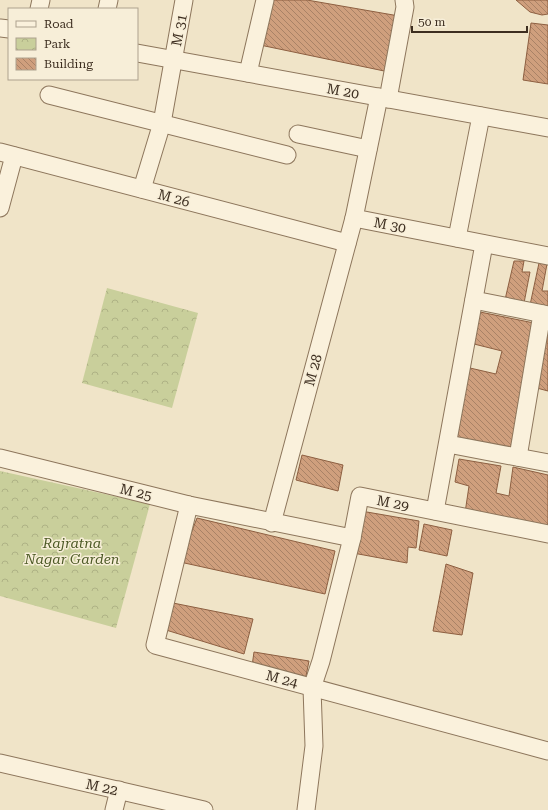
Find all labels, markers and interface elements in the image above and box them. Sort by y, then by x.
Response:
legend [8,8,138,80]
scale bar [412,8,527,34]
street label: M 31 [168,12,190,48]
text: 50 m [418,15,445,29]
text: Road [44,17,74,31]
text: Park [44,37,71,51]
text: Building [44,57,93,71]
street label: M 20 [326,80,361,102]
street label: M 26 [156,186,192,210]
street label: M 30 [372,214,408,236]
street label: M 28 [301,352,325,388]
street label: M 25 [118,480,154,504]
street label: M 29 [375,492,411,514]
park label: Rajratna Nagar Garden [24,535,120,567]
street label: M 24 [264,667,300,691]
street label: M 22 [84,776,120,798]

